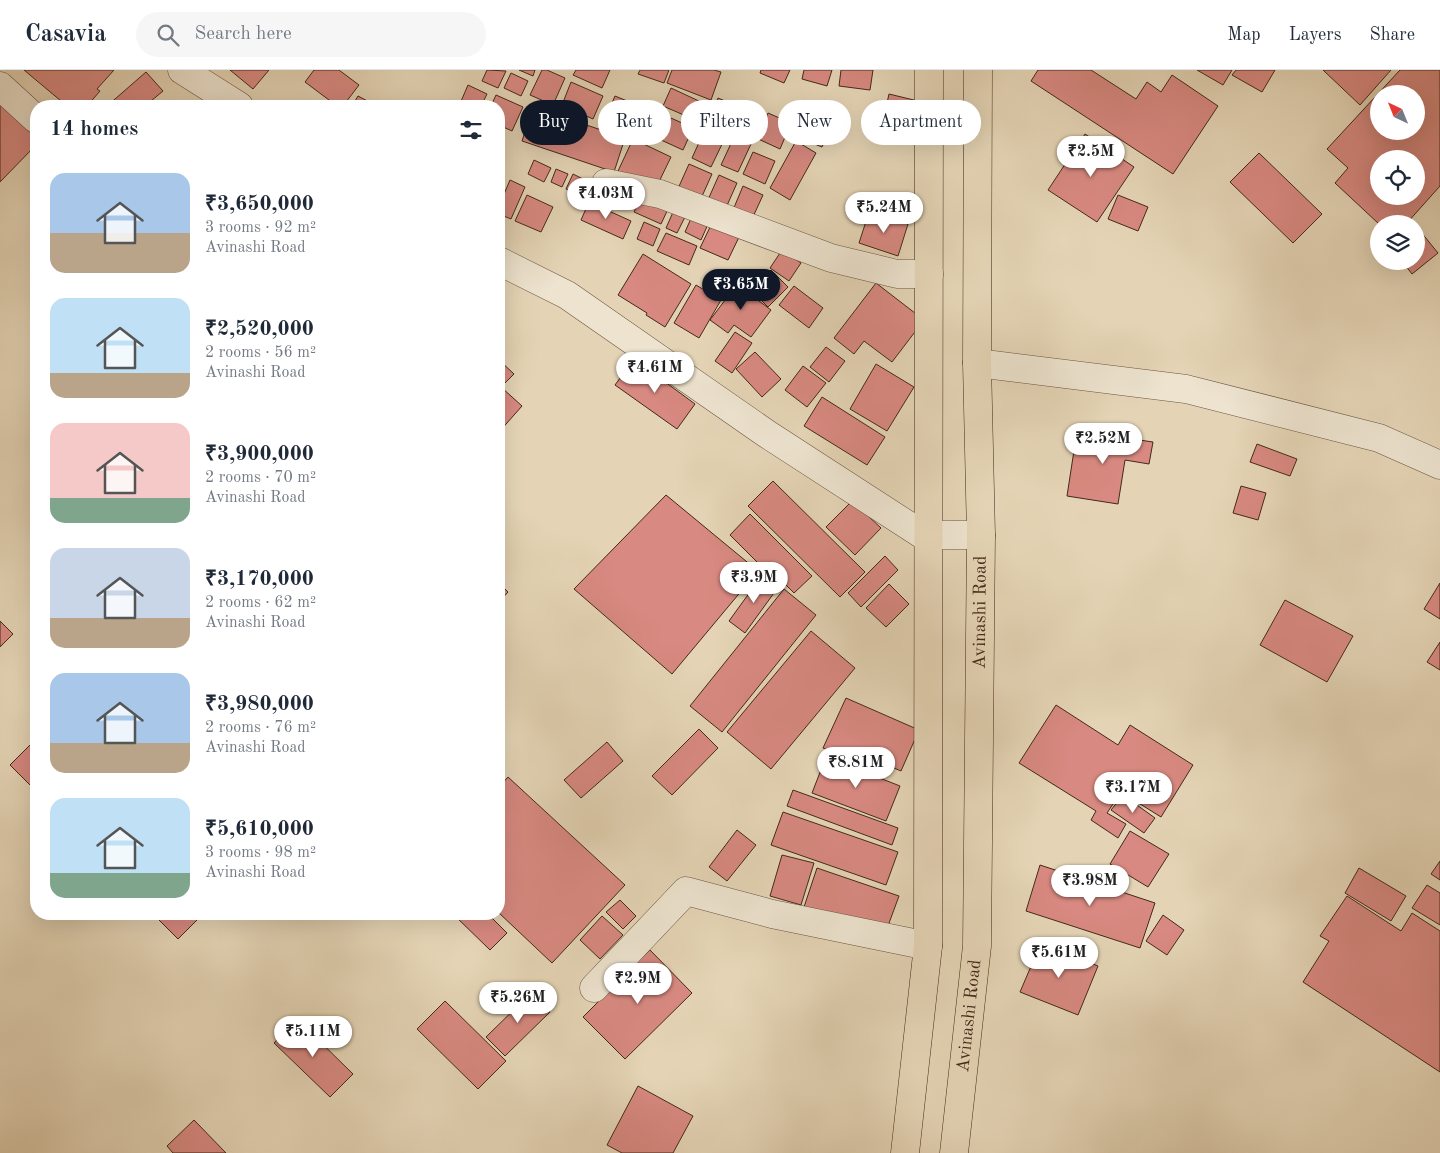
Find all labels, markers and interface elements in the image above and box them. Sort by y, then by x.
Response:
search box [136,12,486,57]
icon: search [154,21,182,49]
text: Casavia [25,23,106,47]
text: Search here [194,25,292,44]
text: Map [1227,26,1261,44]
text: Layers [1289,26,1341,44]
text: Share [1369,26,1415,44]
north arrow [1370,85,1425,140]
map controls [1370,85,1425,270]
chip: Buy [520,100,588,145]
chip: Rent [598,100,671,145]
chip: Filters [681,100,768,145]
chip: New [778,100,851,145]
chip: Apartment [861,100,981,145]
icon: filters [457,116,485,144]
text: 14 homes [50,119,138,140]
pin: ₹2.5M [1056,136,1126,178]
text: ₹2.5M [1068,144,1114,160]
button: locate [1370,150,1425,205]
pin: ₹4.03M [565,178,647,220]
text: ₹4.03M [578,186,634,202]
pin: ₹5.24M [843,191,925,234]
icon: home [90,193,150,253]
text: ₹3,650,000 [205,194,314,215]
text: ₹5.24M [856,200,912,216]
button: layers [1370,215,1425,270]
text: 3 rooms · 92 m² [205,220,316,236]
text: Avinashi Road [205,240,306,256]
pin: ₹3.65M [700,268,782,311]
text: ₹3.65M [713,277,769,293]
icon: home [90,318,150,378]
text: ₹2,520,000 [205,319,314,340]
text: 2 rooms · 56 m² [205,345,316,361]
pin: ₹4.61M [614,352,696,394]
text: ₹4.61M [627,360,683,376]
text: Avinashi Road [205,365,306,381]
pin: ₹2.52M [1062,422,1144,465]
text: ₹2.52M [1075,431,1131,447]
icon: home [90,443,150,503]
text: ₹3,900,000 [205,444,314,465]
text: 2 rooms · 70 m² [205,470,316,486]
text: Avinashi Road [205,490,306,506]
street label: Avinashi Road [971,556,990,669]
pin: ₹3.9M [719,562,789,604]
icon: home [90,568,150,628]
text: ₹3,170,000 [205,569,314,590]
text: ₹3.9M [731,570,777,586]
text: 2 rooms · 62 m² [205,595,316,611]
text: Avinashi Road [205,615,306,631]
icon: home [90,693,150,753]
text: ₹3,980,000 [205,694,314,715]
text: 2 rooms · 76 m² [205,720,316,736]
text: Avinashi Road [205,740,306,756]
pin: ₹8.81M [815,746,897,789]
text: ₹8.81M [828,755,884,771]
pin: ₹3.17M [1092,772,1174,814]
text: ₹3.17M [1105,780,1161,796]
icon: home [90,818,150,878]
text: ₹5,610,000 [205,819,314,840]
text: 3 rooms · 98 m² [205,845,316,861]
pin: ₹3.98M [1049,864,1131,907]
text: Avinashi Road [205,865,306,881]
text: ₹3.98M [1062,873,1118,889]
pin: ₹5.61M [1018,936,1100,979]
text: ₹5.61M [1031,945,1087,961]
street label: Avinashi Road [954,959,984,1073]
pin: ₹2.9M [603,962,673,1005]
text: ₹2.9M [615,971,661,987]
pin: ₹5.26M [477,982,559,1024]
text: ₹5.26M [490,990,546,1006]
pin: ₹5.11M [272,1016,354,1058]
text: ₹5.11M [285,1024,341,1040]

